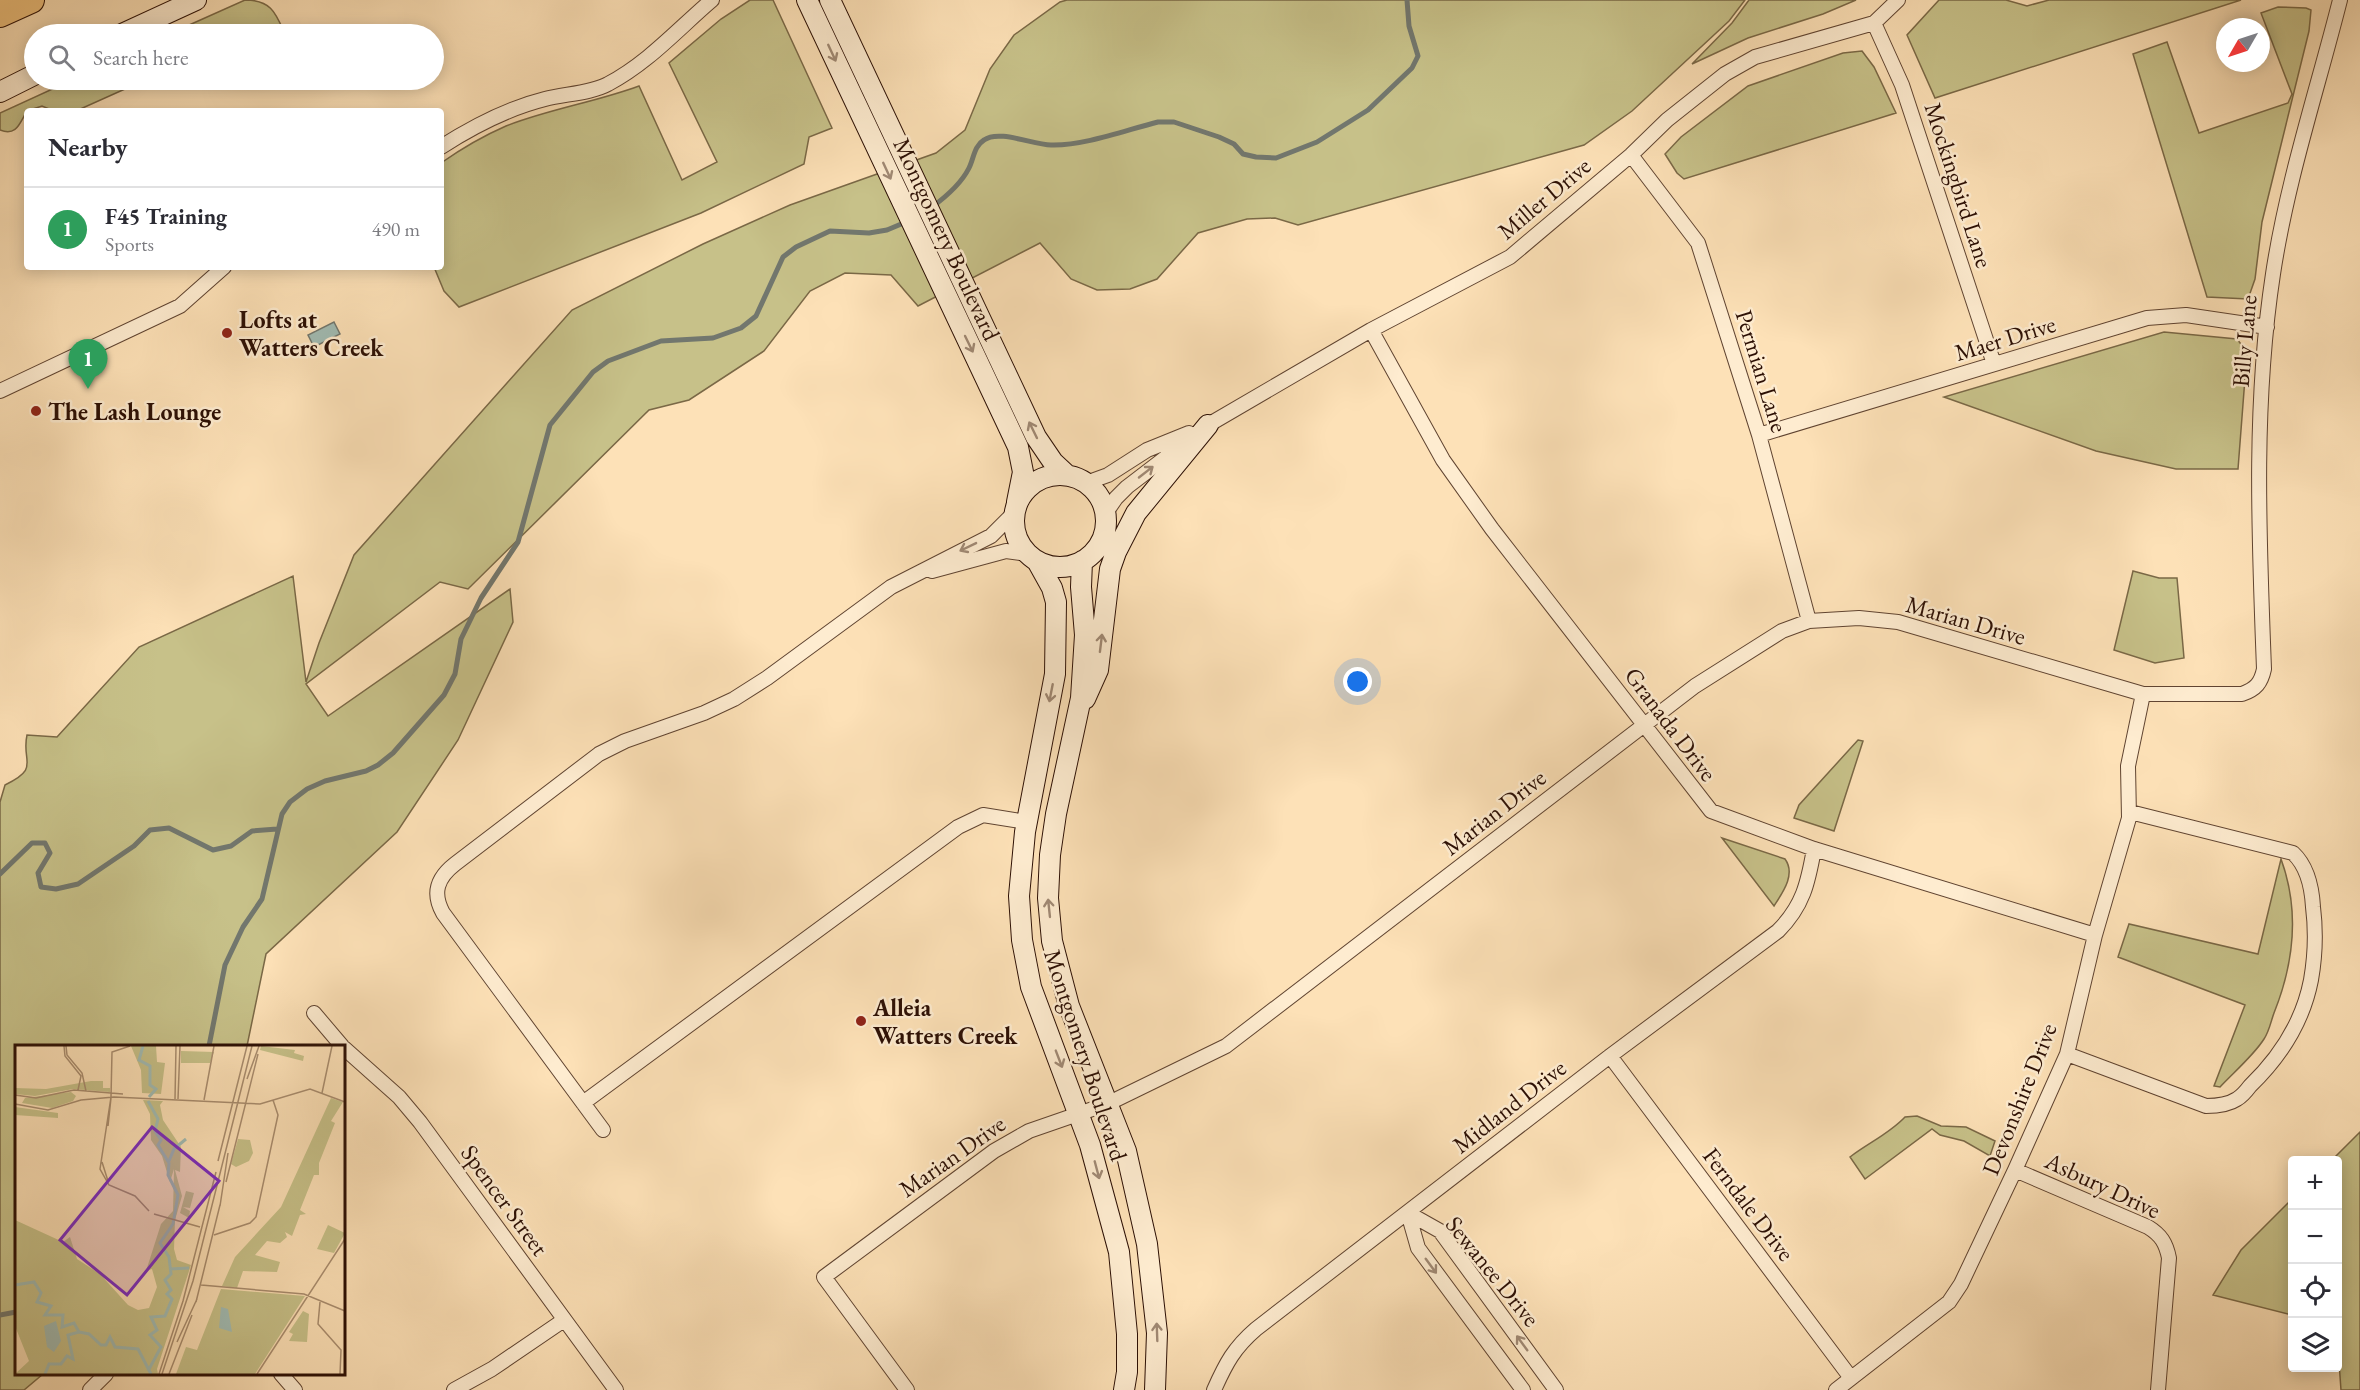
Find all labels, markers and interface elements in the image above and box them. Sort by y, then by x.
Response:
north arrow [2216,18,2270,72]
search box [24,24,444,90]
icon: search [45,41,78,74]
text: Search here [93,43,188,72]
one-way arrow [827,44,838,62]
street label: Mockingbird Lane [1918,98,2000,272]
text: Nearby [48,130,128,164]
street label: Montgomery Boulevard [886,133,1008,346]
street label: Miller Drive [1491,150,1597,246]
one-way arrow [882,161,894,179]
text: F45 Training [105,202,227,231]
text: 1 [62,216,73,242]
text: 490 m [372,216,420,242]
text: Sports [105,231,154,257]
street label: Billy Lane [2225,294,2263,388]
place label: Lofts at Watters Creek [239,304,384,363]
street label: Permian Lane [1729,306,1795,436]
street label: Maer Drive [1951,308,2059,368]
marker: Lofts at Watters Creek [220,326,234,340]
one-way arrow [963,334,975,352]
pin: 1 [68,340,107,389]
place label: The Lash Lounge [48,396,221,428]
marker: The Lash Lounge [29,404,43,418]
one-way arrow [1026,421,1038,439]
one-way arrow [1137,466,1153,479]
one-way arrow [959,542,977,553]
street label: Marian Drive [1903,588,2029,652]
one-way arrow [1096,634,1107,654]
street label: Granada Drive [1618,661,1724,787]
your location [1343,667,1372,696]
one-way arrow [1045,683,1056,703]
street label: Marian Drive [1436,762,1552,862]
one-way arrow [1043,899,1054,919]
street label: Montgomery Boulevard [1037,945,1135,1165]
place label: Alleia Watters Creek [872,992,1018,1051]
marker: Alleia Watters Creek [854,1014,868,1028]
street label: Devonshire Drive [1974,1018,2064,1180]
inset map [15,1045,345,1375]
one-way arrow [1054,1049,1065,1068]
street label: Midland Drive [1446,1052,1572,1160]
street label: Marian Drive [893,1108,1011,1204]
street label: Spencer Street [454,1138,556,1262]
street label: Ferndale Drive [1696,1141,1802,1267]
street label: Asbury Drive [2039,1144,2166,1225]
map controls [2288,1156,2342,1372]
button: + [2288,1156,2342,1210]
one-way arrow [1092,1160,1103,1179]
street label: Sewanee Drive [1439,1209,1547,1333]
button: − [2288,1210,2342,1264]
one-way arrow [1425,1257,1437,1273]
button: locate [2288,1264,2342,1318]
button: layers [2288,1318,2342,1372]
one-way arrow [1151,1322,1162,1342]
one-way arrow [1515,1335,1528,1351]

